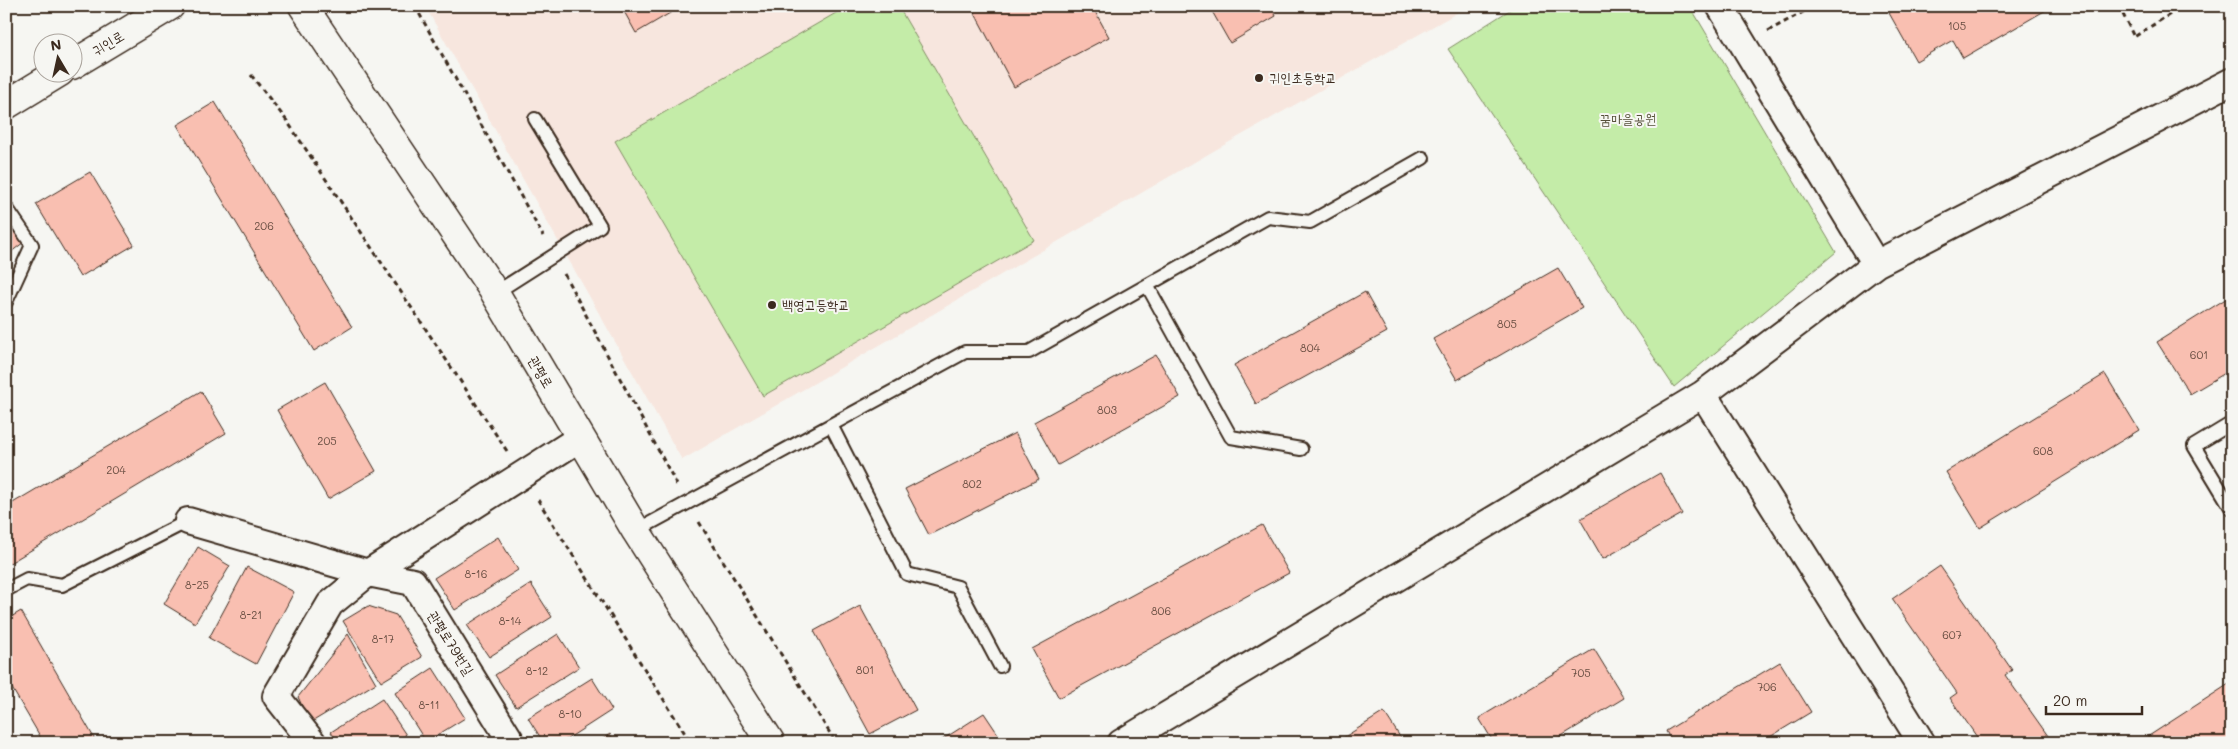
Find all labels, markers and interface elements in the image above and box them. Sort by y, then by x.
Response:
house number: 105 [1948,18,1966,33]
street label: 귀인로 [88,26,127,59]
north arrow [32,32,82,82]
text: N [49,34,63,55]
place label: 귀인초등학교 [1269,68,1337,87]
marker: 귀인초등학교 [1253,72,1265,84]
park label: 꿈마을공원 [1600,109,1656,128]
house number: 206 [254,218,274,233]
place label: 백영고등학교 [782,295,850,314]
marker: 백영고등학교 [766,299,778,311]
house number: 805 [1497,316,1517,331]
house number: 804 [1300,340,1320,355]
house number: 601 [2190,347,2208,362]
street label: 관평로 [525,352,558,391]
house number: 803 [1097,402,1117,417]
house number: 205 [317,433,337,448]
house number: 608 [2033,443,2053,458]
house number: 204 [106,462,126,477]
house number: 802 [962,476,982,491]
house number: 8-16 [465,566,487,581]
house number: 8-25 [185,577,209,592]
house number: 806 [1151,603,1171,618]
house number: 8-21 [240,607,262,622]
street label: 관평로79번길 [424,607,479,679]
house number: 8-14 [499,613,522,628]
house number: 607 [1942,627,1962,642]
house number: 8-17 [372,631,394,646]
house number: 801 [856,662,874,677]
house number: 8-12 [526,663,548,678]
house number: 705 [1571,665,1591,680]
house number: 706 [1757,679,1777,694]
scale bar [2046,684,2142,716]
text: 20 m [2053,690,2087,710]
house number: 8-11 [418,697,440,712]
house number: 8-10 [558,706,582,721]

